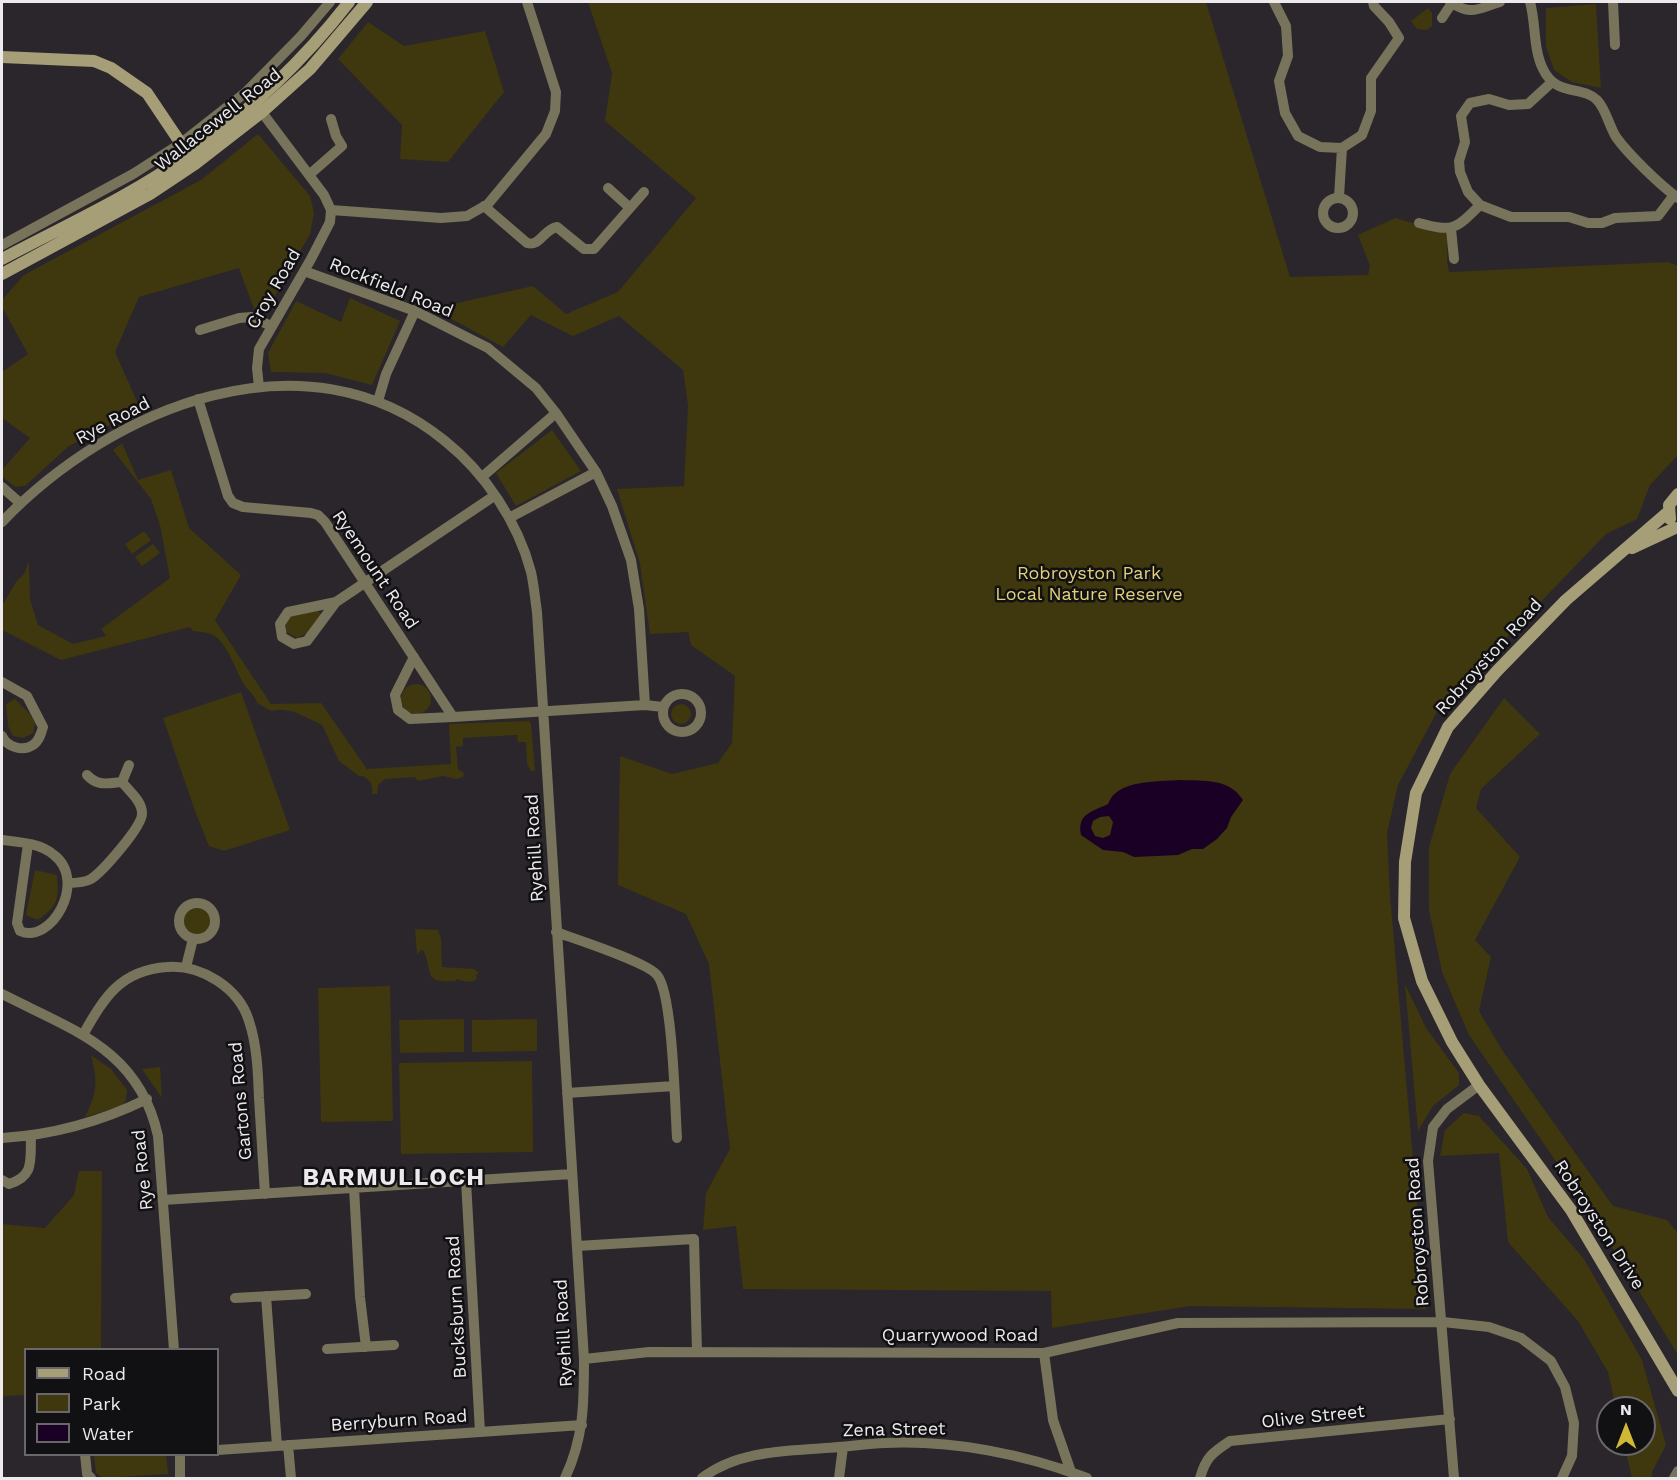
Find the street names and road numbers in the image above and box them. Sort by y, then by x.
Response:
street label: Wallacewell Road [150,64,286,176]
street label: Croy Road [242,245,306,333]
street label: Rockfield Road [326,253,456,323]
street label: Rye Road [72,392,154,450]
street label: Ryemount Road [327,506,423,634]
street label: Robroyston Road [1431,594,1547,720]
street label: Ryehill Road [521,793,549,903]
street label: Gartons Road [225,1041,257,1161]
street label: Rye Road [128,1129,158,1211]
street label: Robroyston Drive [1549,1156,1649,1294]
street label: Robroyston Road [1402,1157,1434,1307]
street label: Bucksburn Road [442,1235,472,1379]
street label: Ryehill Road [550,1278,578,1388]
street label: Quarrywood Road [882,1325,1038,1347]
street label: Olive Street [1260,1401,1366,1433]
street label: Berryburn Road [330,1405,468,1437]
street label: Zena Street [842,1418,946,1442]

